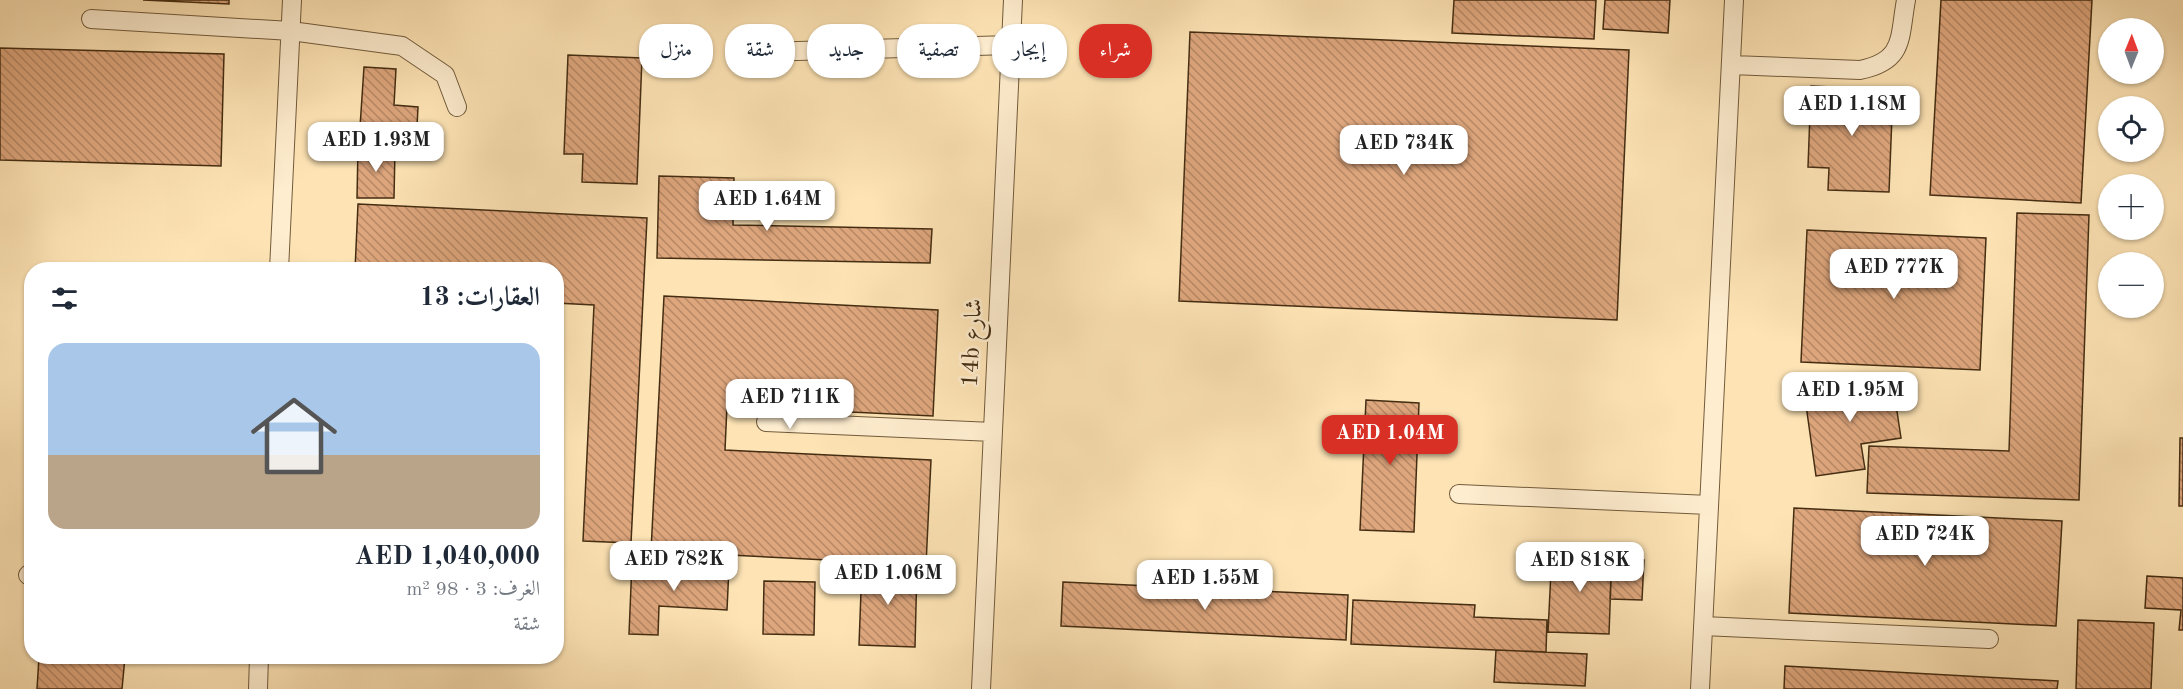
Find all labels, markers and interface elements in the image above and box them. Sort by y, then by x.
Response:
north arrow [2098,18,2164,84]
map controls [2098,18,2164,318]
chip: منزل [639,24,713,78]
chip: شقة [725,24,795,78]
chip: جديد [807,24,885,78]
chip: تصفية [897,24,980,78]
chip: إيجار [992,24,1067,78]
chip: شراء [1079,24,1152,78]
pin: AED 1.18M [1783,86,1921,137]
text: AED 1.18M [1798,95,1906,115]
button: locate [2098,96,2164,162]
pin: AED 1.93M [307,122,445,173]
pin: AED 734K [1342,125,1466,176]
text: AED 1.93M [322,131,430,151]
text: AED 734K [1354,134,1454,154]
button: + [2098,174,2164,240]
pin: AED 1.64M [698,181,836,232]
text: AED 1.64M [713,190,821,210]
pin: AED 777K [1832,249,1956,300]
button: − [2098,252,2164,318]
text: AED 777K [1844,258,1944,278]
icon: filters [48,282,81,315]
text: العقارات: 13 [420,285,540,311]
street label: 14b شارع [959,298,993,388]
pin: AED 1.95M [1781,372,1919,423]
pin: AED 711K [728,379,852,430]
text: AED 1.95M [1796,381,1904,401]
icon: home [240,382,348,490]
text: AED 711K [740,388,840,408]
pin: AED 1.04M [1321,415,1459,466]
text: AED 1.04M [1336,424,1444,444]
pin: AED 724K [1863,516,1987,567]
text: AED 724K [1875,525,1975,545]
pin: AED 782K [612,541,736,592]
pin: AED 818K [1518,542,1642,593]
text: AED 1,040,000 [355,544,540,570]
text: AED 782K [624,550,724,570]
text: AED 818K [1530,551,1630,571]
pin: AED 1.06M [819,555,957,606]
pin: AED 1.55M [1136,560,1274,611]
text: AED 1.06M [834,564,942,584]
text: AED 1.55M [1151,569,1259,589]
text: الغرف: 3 · 98 m² [406,580,540,600]
text: شقة [514,615,540,635]

